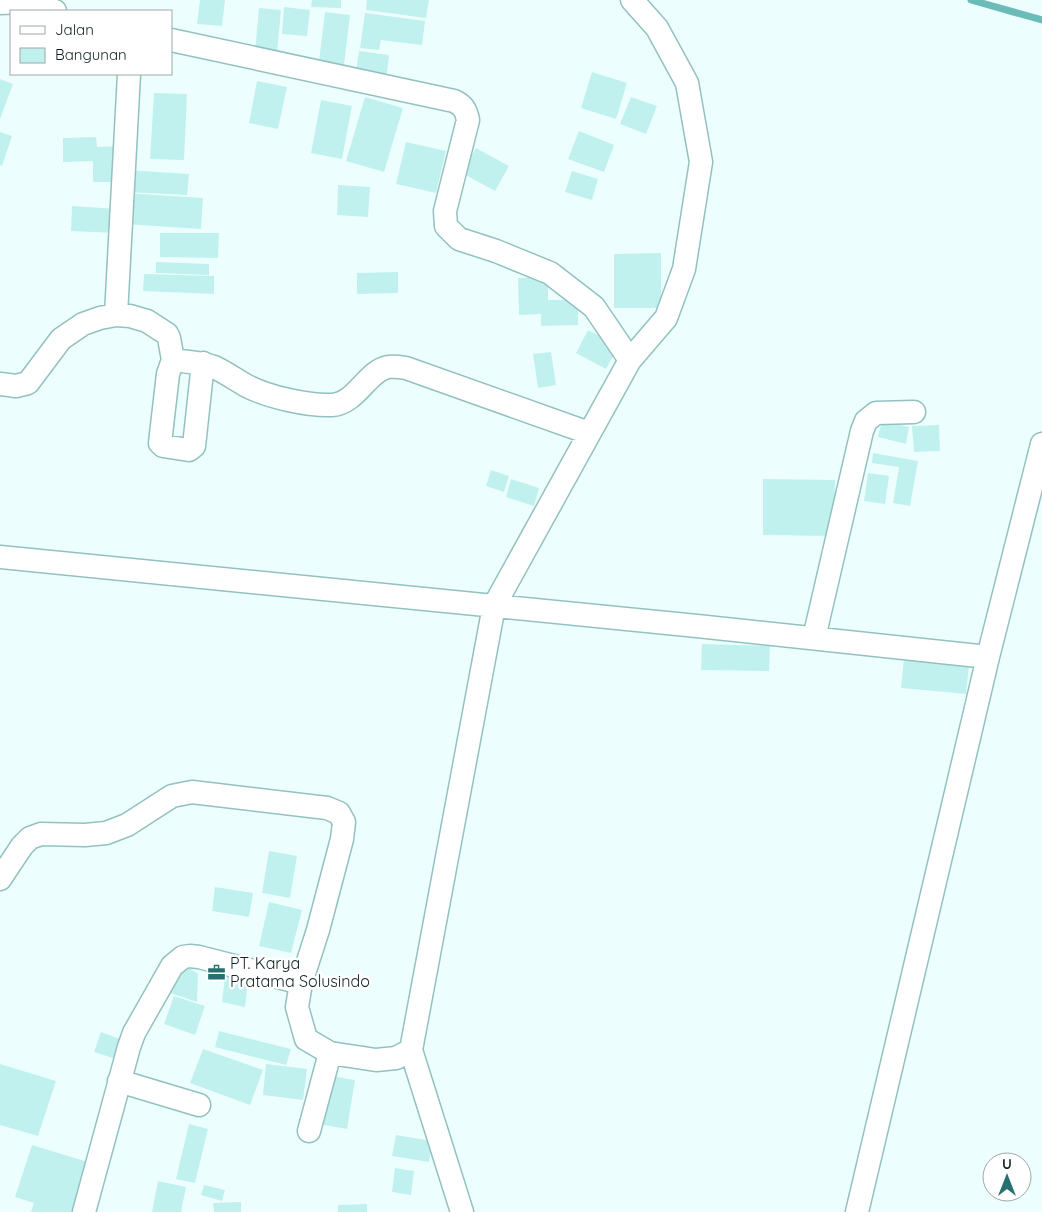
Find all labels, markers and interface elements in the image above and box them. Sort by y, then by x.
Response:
legend [10,10,172,75]
text: Jalan [55,20,94,39]
text: Bangunan [55,45,127,64]
place label: PT. Karya Pratama Solusindo [230,953,370,991]
office icon: PT. Karya Pratama Solusindo [206,962,226,982]
north arrow [982,1152,1032,1202]
text: U [1002,1155,1012,1173]

